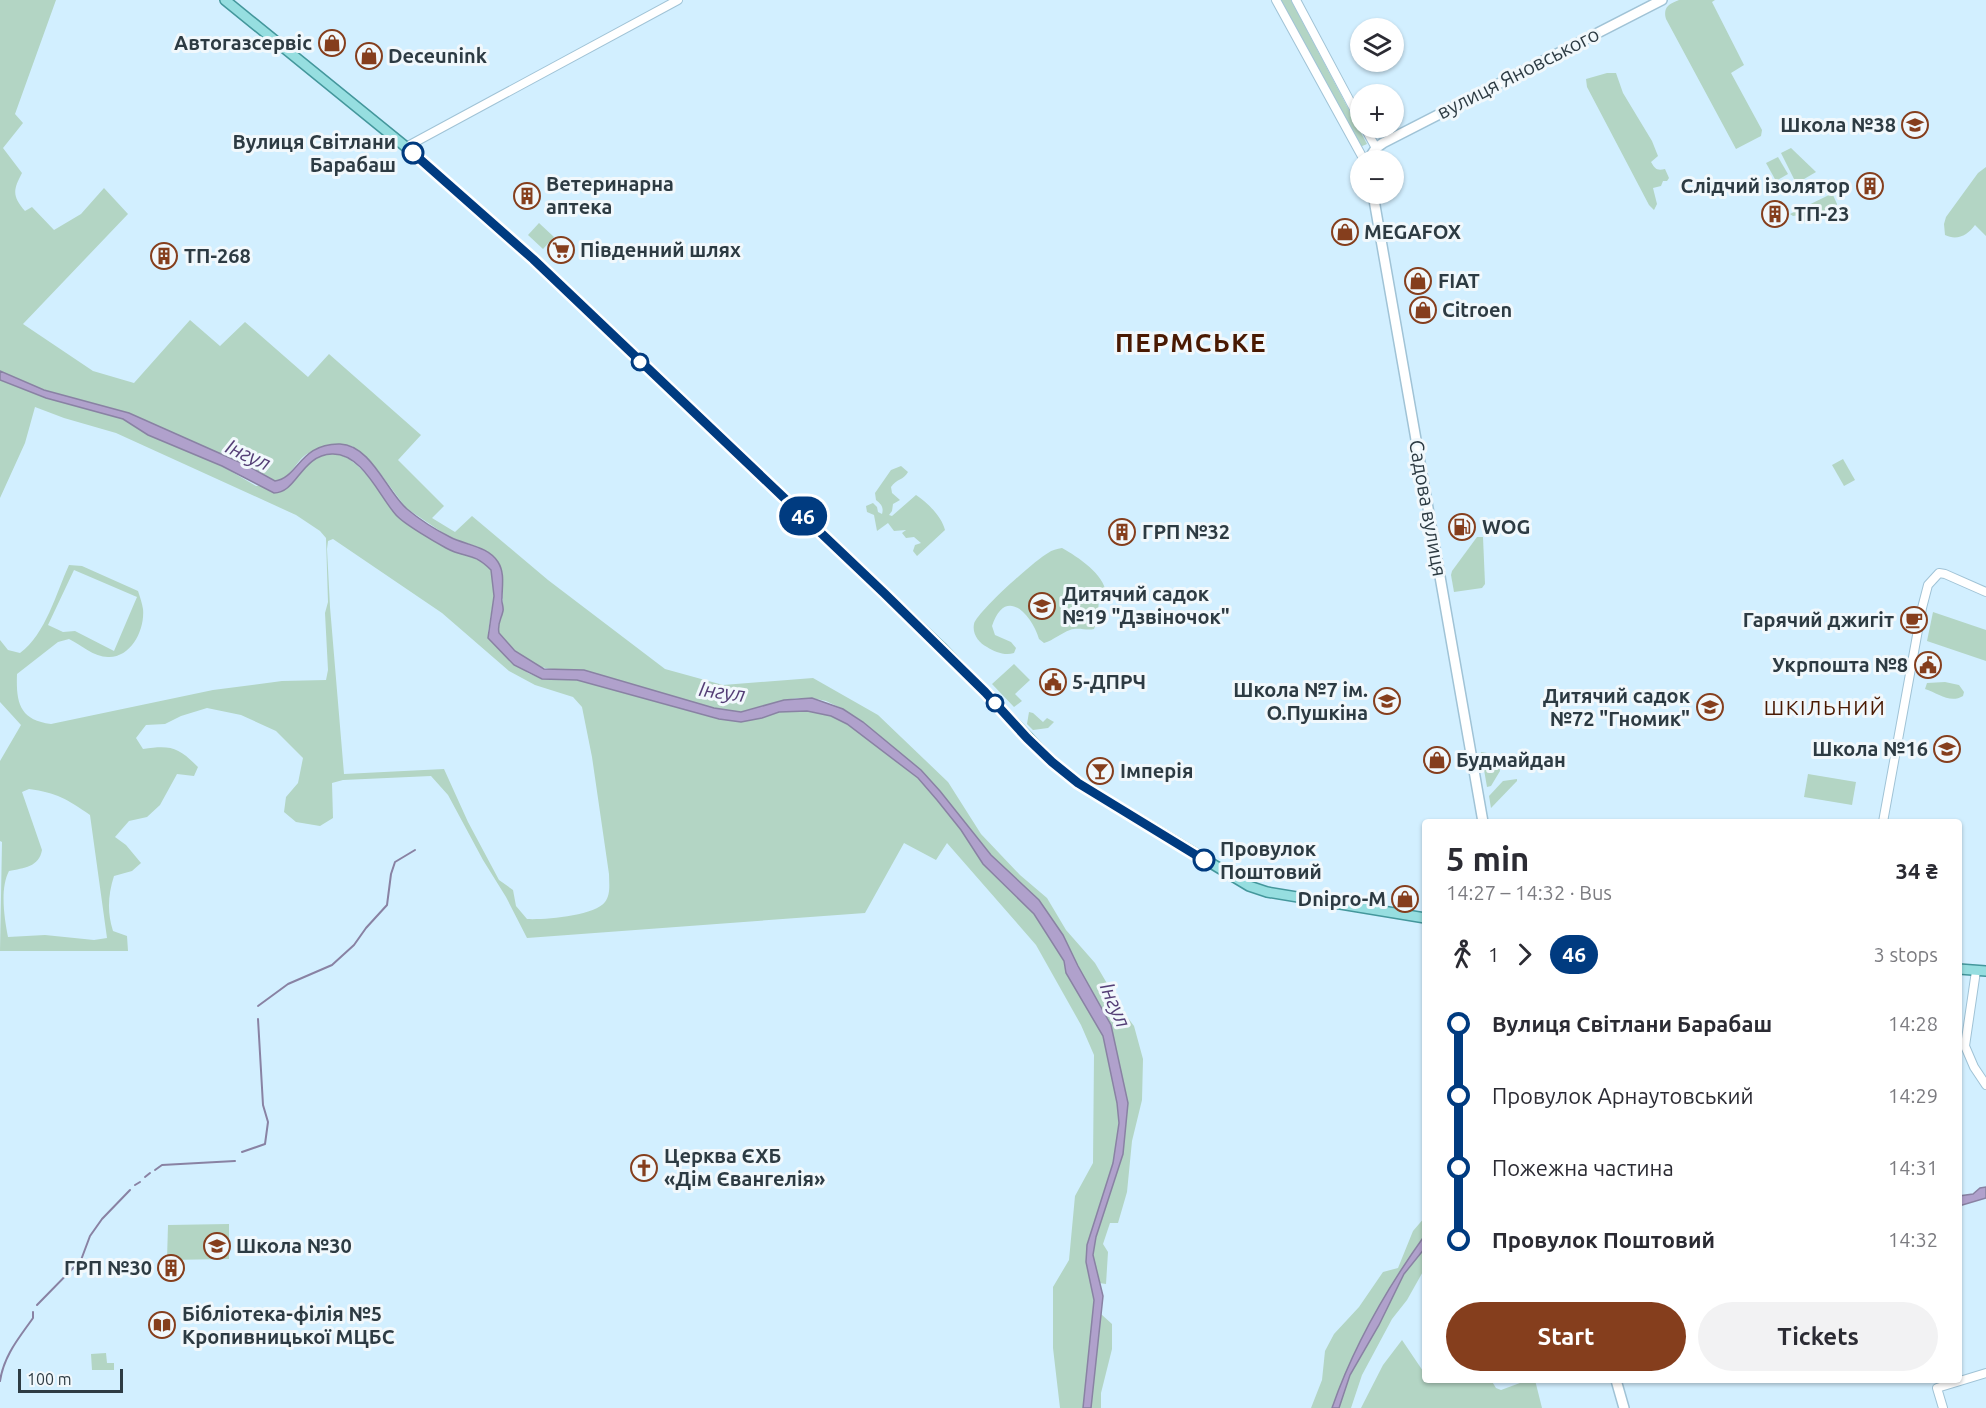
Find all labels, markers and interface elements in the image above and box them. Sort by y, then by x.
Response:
map controls [1350,18,1404,204]
button: layers [1350,18,1404,72]
street label: вулиця Яновського [1433,22,1603,123]
shop icon: Автогазсервіс [317,28,347,58]
place label: Автогазсервіс [174,31,312,54]
shop icon: Deceunink [354,41,384,71]
place label: Deceunink [388,44,487,67]
button: + [1350,84,1404,138]
school or university icon: Школа №38 [1900,110,1930,140]
place label: Школа №38 [1780,113,1896,136]
place label: Вулиця Світлани Барабаш [232,130,396,176]
marker: Вулиця Світлани Барабаш [402,142,424,164]
button: − [1350,150,1404,204]
building icon: Слідчий ізолятор [1855,171,1885,201]
place label: Ветеринарна аптека [546,172,674,218]
place label: Слідчий ізолятор [1680,174,1850,197]
building icon: Ветеринарна аптека [512,181,542,211]
building icon: ТП-23 [1760,199,1790,229]
place label: ТП-23 [1794,202,1850,225]
shop icon: MEGAFOX [1330,217,1360,247]
place label: MEGAFOX [1364,220,1461,243]
supermarket icon: Південний шлях [546,235,576,265]
place label: Південний шлях [580,238,741,261]
building icon: ТП-268 [149,241,179,271]
place label: ТП-268 [184,244,251,267]
shop icon: FIAT [1403,266,1433,296]
place label: FIAT [1438,269,1480,292]
shop icon: Citroen [1408,295,1438,325]
place label: Citroen [1442,298,1512,321]
district label: ПЕРМСЬКЕ [1115,328,1267,357]
unlabelled marker [631,353,649,371]
water label: Інгул [222,433,275,475]
street label: Садова вулиця [1405,438,1452,578]
line badge: 46 [776,496,830,536]
text: 46 [791,504,815,528]
fuel station icon: WOG [1447,512,1477,542]
place label: WOG [1482,515,1530,538]
building icon: ГРП №32 [1107,517,1137,547]
place label: ГРП №32 [1142,520,1230,543]
place label: Дитячий садок №19 "Дзвіночок" [1062,582,1230,628]
school or university icon: Дитячий садок №19 "Дзвіночок" [1027,591,1057,621]
cafe icon: Гарячий джигіт [1899,605,1929,635]
place label: Гарячий джигіт [1743,608,1894,631]
public building icon: Укрпошта №8 [1913,650,1943,680]
place label: Укрпошта №8 [1772,653,1908,676]
public building icon: 5-ДПРЧ [1038,667,1068,697]
place label: 5-ДПРЧ [1072,670,1146,693]
water label: Інгул [697,676,747,706]
place label: Школа №7 ім. О.Пушкіна [1233,678,1368,724]
place label: Дитячий садок №72 "Гномик" [1543,684,1691,730]
school or university icon: Школа №7 ім. О.Пушкіна [1372,686,1402,716]
school or university icon: Дитячий садок №72 "Гномик" [1695,692,1725,722]
unlabelled marker [986,694,1004,712]
district label: ШКІЛЬНИЙ [1764,695,1886,719]
school or university icon: Школа №16 [1932,734,1962,764]
place label: Школа №16 [1812,737,1928,760]
shop icon: Будмайдан [1422,745,1452,775]
place label: Будмайдан [1456,748,1566,771]
bar icon: Імперія [1085,756,1115,786]
place label: Імперія [1120,759,1193,782]
place label: Провулок Поштовий [1220,837,1322,883]
text: 5 min [1446,840,1529,877]
marker: Провулок Поштовий [1193,849,1215,871]
text: 34 ₴ [1896,858,1938,883]
text: 14:27 – 14:32 · Bus [1446,881,1612,904]
shop icon: Dnipro-M [1390,884,1420,914]
place label: Dnipro-M [1298,887,1386,910]
icon: walk [1446,938,1479,971]
icon: forward [1508,938,1541,971]
text: 46 [1562,942,1586,966]
text: 1 [1488,943,1499,966]
text: 3 stops [1874,943,1938,966]
water label: Інгул [1096,979,1136,1031]
text: Вулиця Світлани Барабаш [1492,1011,1772,1036]
text: 14:28 [1888,1012,1938,1035]
text: Провулок Арнаутовський [1492,1083,1754,1108]
text: 14:29 [1888,1084,1938,1107]
place label: Церква ЄХБ «Дім Євангелія» [664,1144,825,1190]
church icon: Церква ЄХБ «Дім Євангелія» [629,1153,659,1183]
text: Пожежна частина [1492,1155,1674,1180]
text: 14:31 [1888,1156,1938,1179]
text: Провулок Поштовий [1492,1227,1715,1252]
text: 14:32 [1888,1228,1938,1251]
school or university icon: Школа №30 [202,1231,232,1261]
place label: Школа №30 [236,1234,352,1257]
building icon: ГРП №30 [156,1253,186,1283]
place label: ГРП №30 [64,1256,152,1279]
place label: Бібліотека-філія №5 Кропивницької МЦБС [182,1302,395,1348]
button: Start [1446,1302,1686,1371]
button: Tickets [1698,1302,1938,1371]
library icon: Бібліотека-філія №5 Кропивницької МЦБС [147,1310,177,1340]
scale bar [18,1366,123,1394]
text: 100 m [27,1370,72,1388]

